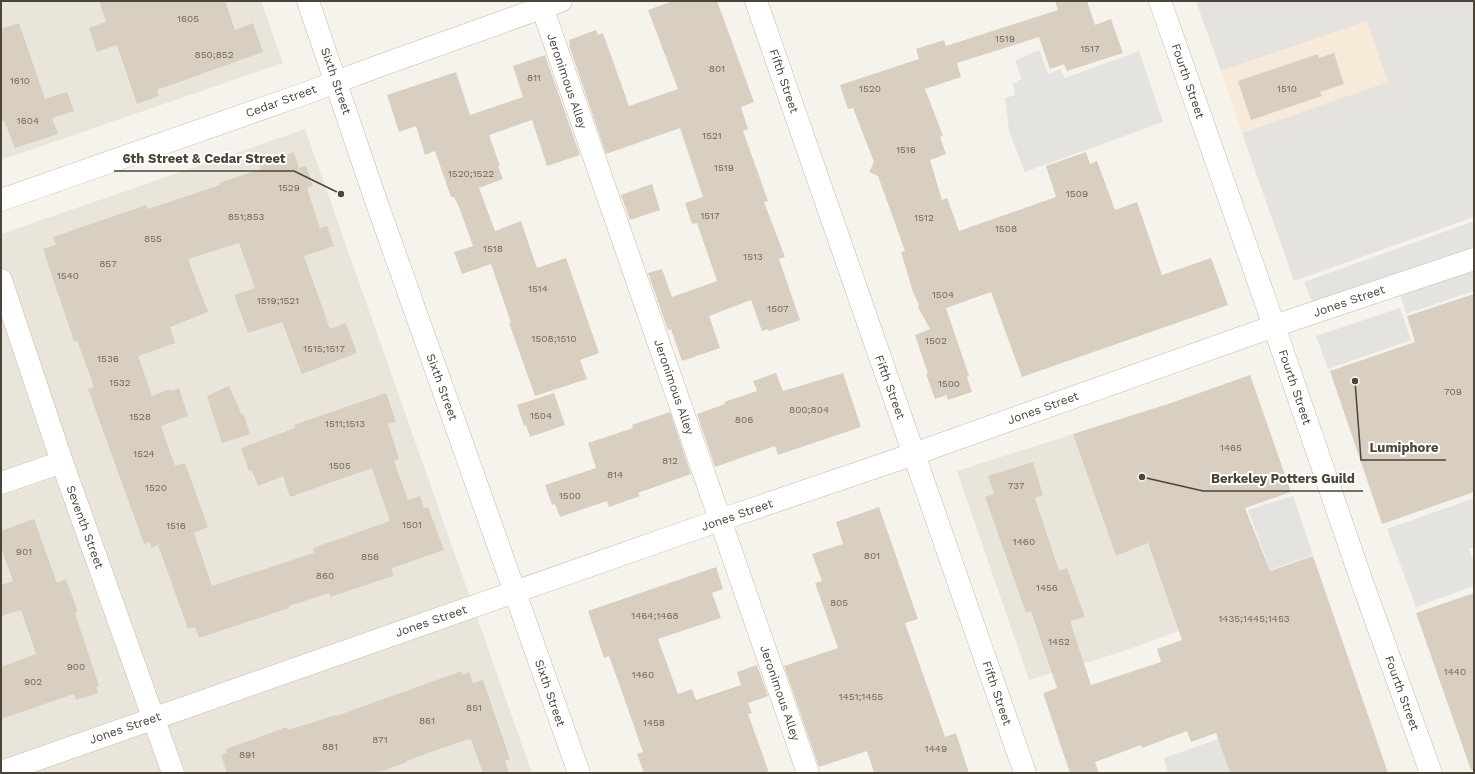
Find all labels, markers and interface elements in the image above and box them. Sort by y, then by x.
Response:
house number: 1605 [177,13,199,24]
street label: Jeronimous Alley [544,31,590,131]
house number: 1519 [995,33,1015,44]
street label: Fourth Street [1169,42,1207,120]
house number: 1517 [1080,43,1100,54]
street label: Sixth Street [318,46,354,116]
street label: Fifth Street [766,47,802,115]
house number: 850;852 [195,49,234,60]
house number: 801 [709,63,725,74]
house number: 811 [527,72,541,83]
house number: 1610 [10,75,30,86]
street label: Cedar Street [244,82,318,120]
house number: 1520 [859,83,881,94]
house number: 1510 [1277,83,1297,94]
house number: 1604 [17,115,39,126]
house number: 1521 [702,130,722,141]
house number: 1516 [896,144,916,155]
callout: 6th Street & Cedar Street [114,146,294,171]
text: 6th Street & Cedar Street [122,151,286,166]
house number: 1519 [714,162,734,173]
house number: 1520;1522 [448,168,494,179]
house number: 1529 [278,182,300,193]
house number: 1509 [1066,188,1088,199]
house number: 1517 [700,210,720,221]
house number: 851;853 [228,211,264,222]
house number: 1512 [914,212,934,223]
house number: 1508 [995,223,1017,234]
house number: 855 [144,233,162,244]
house number: 1518 [483,243,503,254]
house number: 1513 [743,251,763,262]
house number: 857 [99,258,117,269]
house number: 1540 [57,270,79,281]
street label: Jones Street [1311,282,1387,320]
house number: 1514 [528,283,548,294]
house number: 1504 [932,289,954,300]
house number: 1519;1521 [257,295,299,306]
house number: 1507 [767,303,789,314]
house number: 1508;1510 [532,333,576,344]
house number: 1502 [925,335,947,346]
street label: Jeronimous Alley [651,337,697,437]
house number: 1515;1517 [303,343,345,354]
street label: Fourth Street [1276,348,1314,426]
street label: Sixth Street [423,352,461,422]
house number: 1536 [97,353,119,364]
street label: Fifth Street [872,353,908,421]
house number: 1532 [109,377,131,388]
house number: 1500 [938,378,960,389]
house number: 709 [1444,386,1462,397]
street label: Jones Street [1005,389,1081,427]
house number: 800;804 [789,404,829,415]
house number: 1504 [530,410,552,421]
house number: 1528 [129,411,151,422]
house number: 806 [735,414,753,425]
house number: 1511;1513 [325,418,365,429]
callout: Lumiphore [1361,435,1446,460]
text: Lumiphore [1370,440,1439,455]
house number: 1465 [1220,442,1242,453]
house number: 1524 [133,448,155,459]
house number: 812 [662,455,678,466]
house number: 1505 [329,460,351,471]
callout: Berkeley Potters Guild [1203,466,1363,491]
house number: 814 [607,469,623,480]
text: Berkeley Potters Guild [1211,471,1355,486]
house number: 737 [1008,480,1025,491]
house number: 1520 [145,482,167,493]
street label: Seventh Street [63,483,107,571]
house number: 1500 [559,490,581,501]
street label: Jones Street [699,496,775,534]
house number: 1501 [402,519,422,530]
house number: 1516 [166,520,186,531]
house number: 1460 [1013,536,1035,547]
house number: 901 [16,546,32,557]
house number: 801 [864,550,880,561]
house number: 856 [361,551,379,562]
house number: 860 [316,570,334,581]
house number: 1456 [1036,582,1058,593]
house number: 805 [830,597,848,608]
street label: Jones Street [393,602,469,640]
house number: 1464;1468 [631,610,679,621]
house number: 1435;1445;1453 [1218,613,1290,624]
house number: 1452 [1048,636,1070,647]
street label: Jeronimous Alley [757,643,803,743]
street label: Fourth Street [1382,654,1422,732]
street label: Sixth Street [532,658,568,728]
street label: Fifth Street [979,659,1015,727]
house number: 900 [67,661,85,672]
house number: 1440 [1444,666,1466,677]
house number: 1460 [632,669,654,680]
house number: 902 [24,676,42,687]
house number: 1451;1455 [839,691,883,702]
house number: 851 [466,702,482,713]
street label: Jones Street [87,709,163,747]
house number: 861 [419,715,435,726]
house number: 1458 [643,717,665,728]
house number: 871 [372,734,388,745]
house number: 881 [322,741,338,752]
house number: 1449 [925,743,947,754]
house number: 891 [239,749,255,760]

